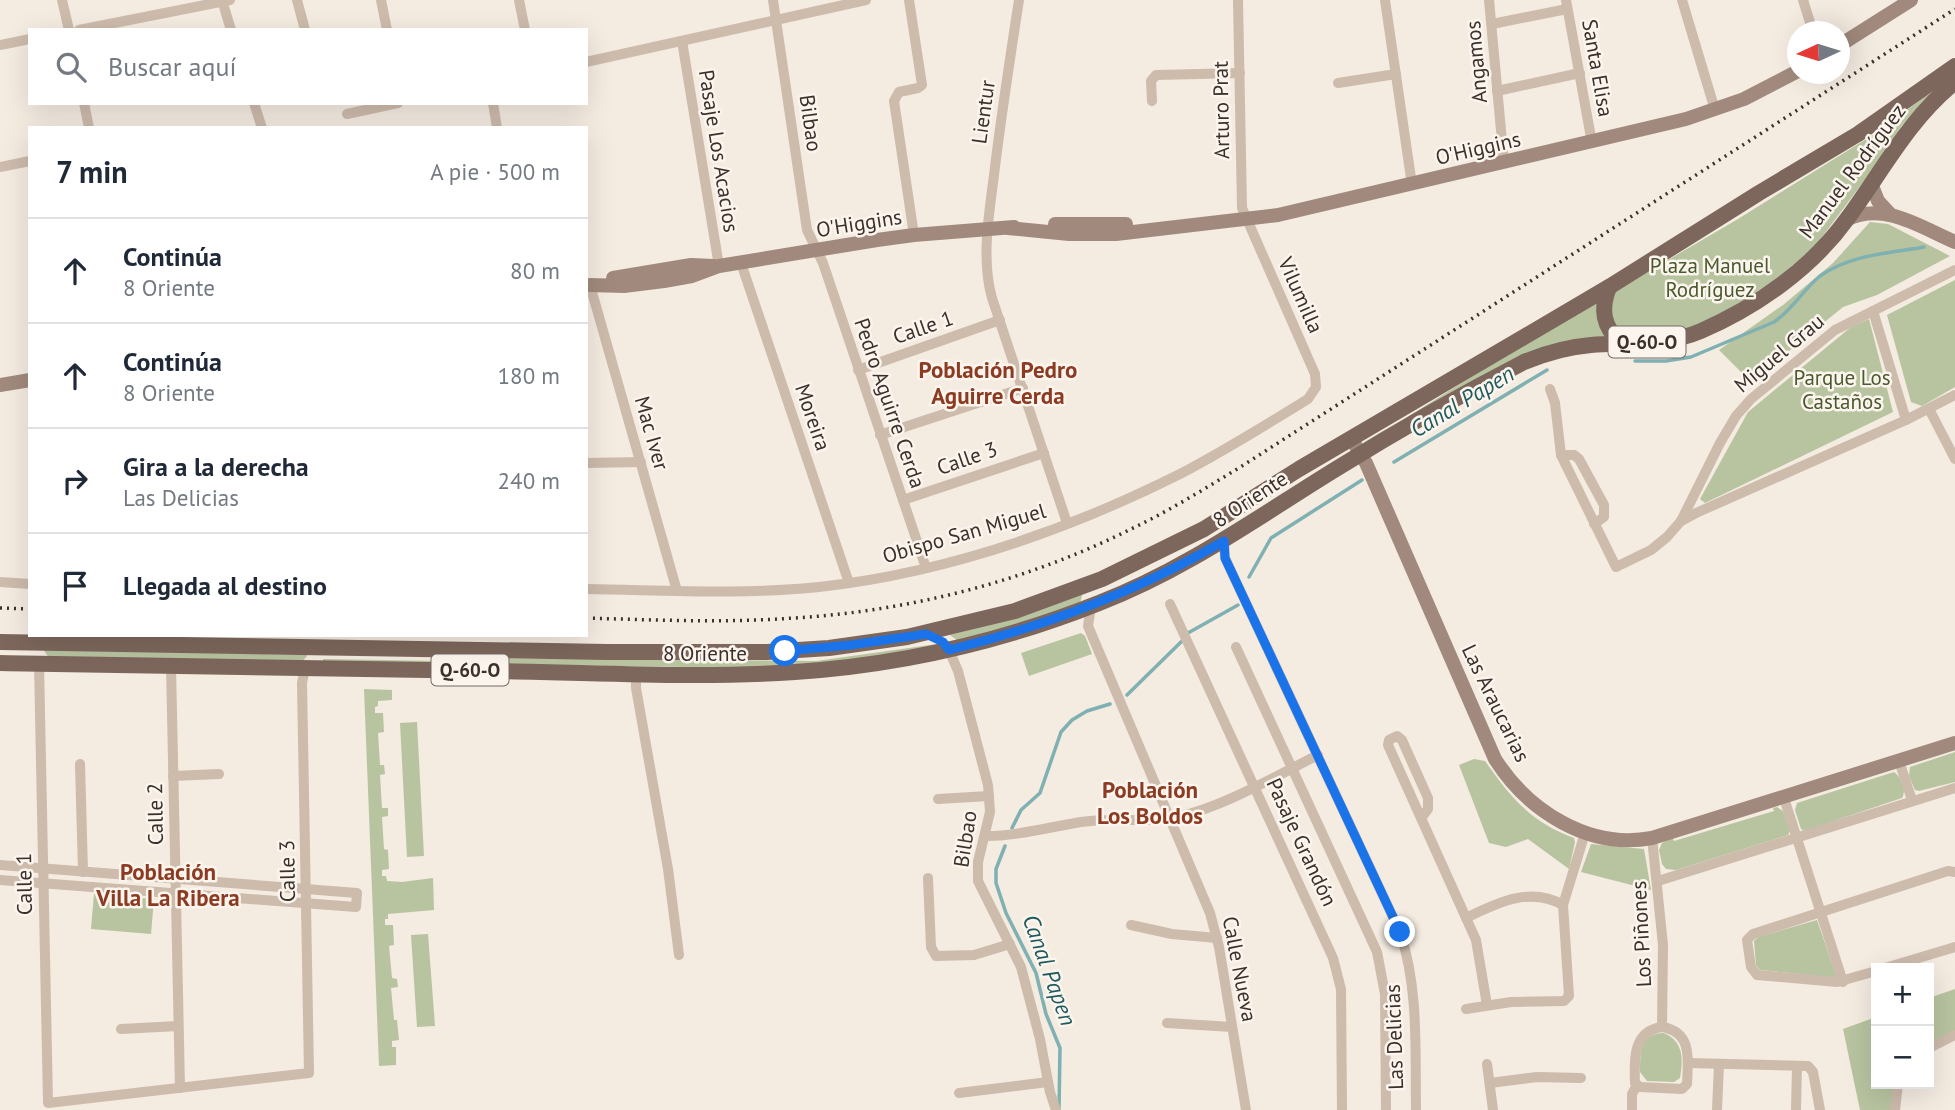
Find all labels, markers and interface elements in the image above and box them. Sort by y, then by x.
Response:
street label: Santa Elisa [1576,17,1620,119]
street label: Angamos [1459,20,1493,104]
north arrow [1787,21,1850,84]
search box [28,28,588,105]
icon: search [52,48,90,86]
text: Buscar aquí [108,50,236,83]
street label: Arturo Prat [1207,61,1235,159]
street label: Pasaje Los Acacios [693,68,745,234]
street label: Lientur [965,78,1001,146]
street label: Bilbao [794,93,828,153]
street label: Manuel Rodríguez [1793,98,1911,244]
street label: O'Higgins [1433,125,1523,171]
text: 7 min [56,152,128,191]
text: A pie · 500 m [430,157,560,186]
street label: O'Higgins [814,203,904,243]
text: Continúa [123,240,222,273]
icon: ahead [56,252,94,290]
street label: Vilumilla [1272,252,1330,337]
park label: Plaza Manuel Rodríguez [1650,252,1770,303]
text: 80 m [510,256,560,285]
text: 8 Oriente [123,273,215,302]
street label: Calle 1 [889,304,957,350]
street label: Miguel Grau [1729,308,1829,398]
street label: Pedro Aguirre Cerda [848,315,932,491]
road number: Q-60-O [1608,326,1686,358]
text: Continúa [123,345,222,378]
district label: Población Pedro Aguirre Cerda [919,355,1077,410]
icon: ahead [56,357,94,395]
water label: Canal Papen [1405,359,1519,443]
text: 180 m [498,361,560,390]
park label: Parque Los Castaños [1793,364,1891,415]
text: 8 Oriente [123,378,215,407]
street label: Moreira [789,380,837,454]
street label: Mac Iver [629,393,675,473]
street label: Calle 3 [933,435,1001,481]
text: Gira a la derecha [123,450,309,483]
icon: right [56,462,94,500]
street label: 8 Oriente [1207,465,1293,533]
text: 240 m [498,466,560,495]
text: Las Delicias [123,483,239,512]
street label: Obispo San Miguel [879,497,1049,569]
icon: arrive [56,567,94,605]
text: Llegada al destino [123,569,327,602]
route start [769,635,800,666]
street label: 8 Oriente [663,640,747,667]
street label: Las Araucarias [1456,640,1536,766]
road number: Q-60-O [432,654,508,685]
street label: Pasaje Grandón [1260,774,1344,910]
district label: Población Los Boldos [1097,775,1203,830]
street label: Calle 2 [141,783,169,845]
street label: Bilbao [947,809,983,869]
street label: Calle 3 [273,840,301,902]
street label: Calle 1 [10,853,38,915]
district label: Población Villa La Ribera [95,857,240,912]
street label: Los Piñones [1625,880,1657,988]
water label: Canal Papen [1017,910,1083,1030]
street label: Calle Nueva [1217,914,1263,1024]
route end [1384,916,1415,947]
map controls [1871,963,1934,1089]
button: + [1871,963,1934,1026]
street label: Las Delicias [1379,984,1409,1090]
button: − [1871,1026,1934,1089]

